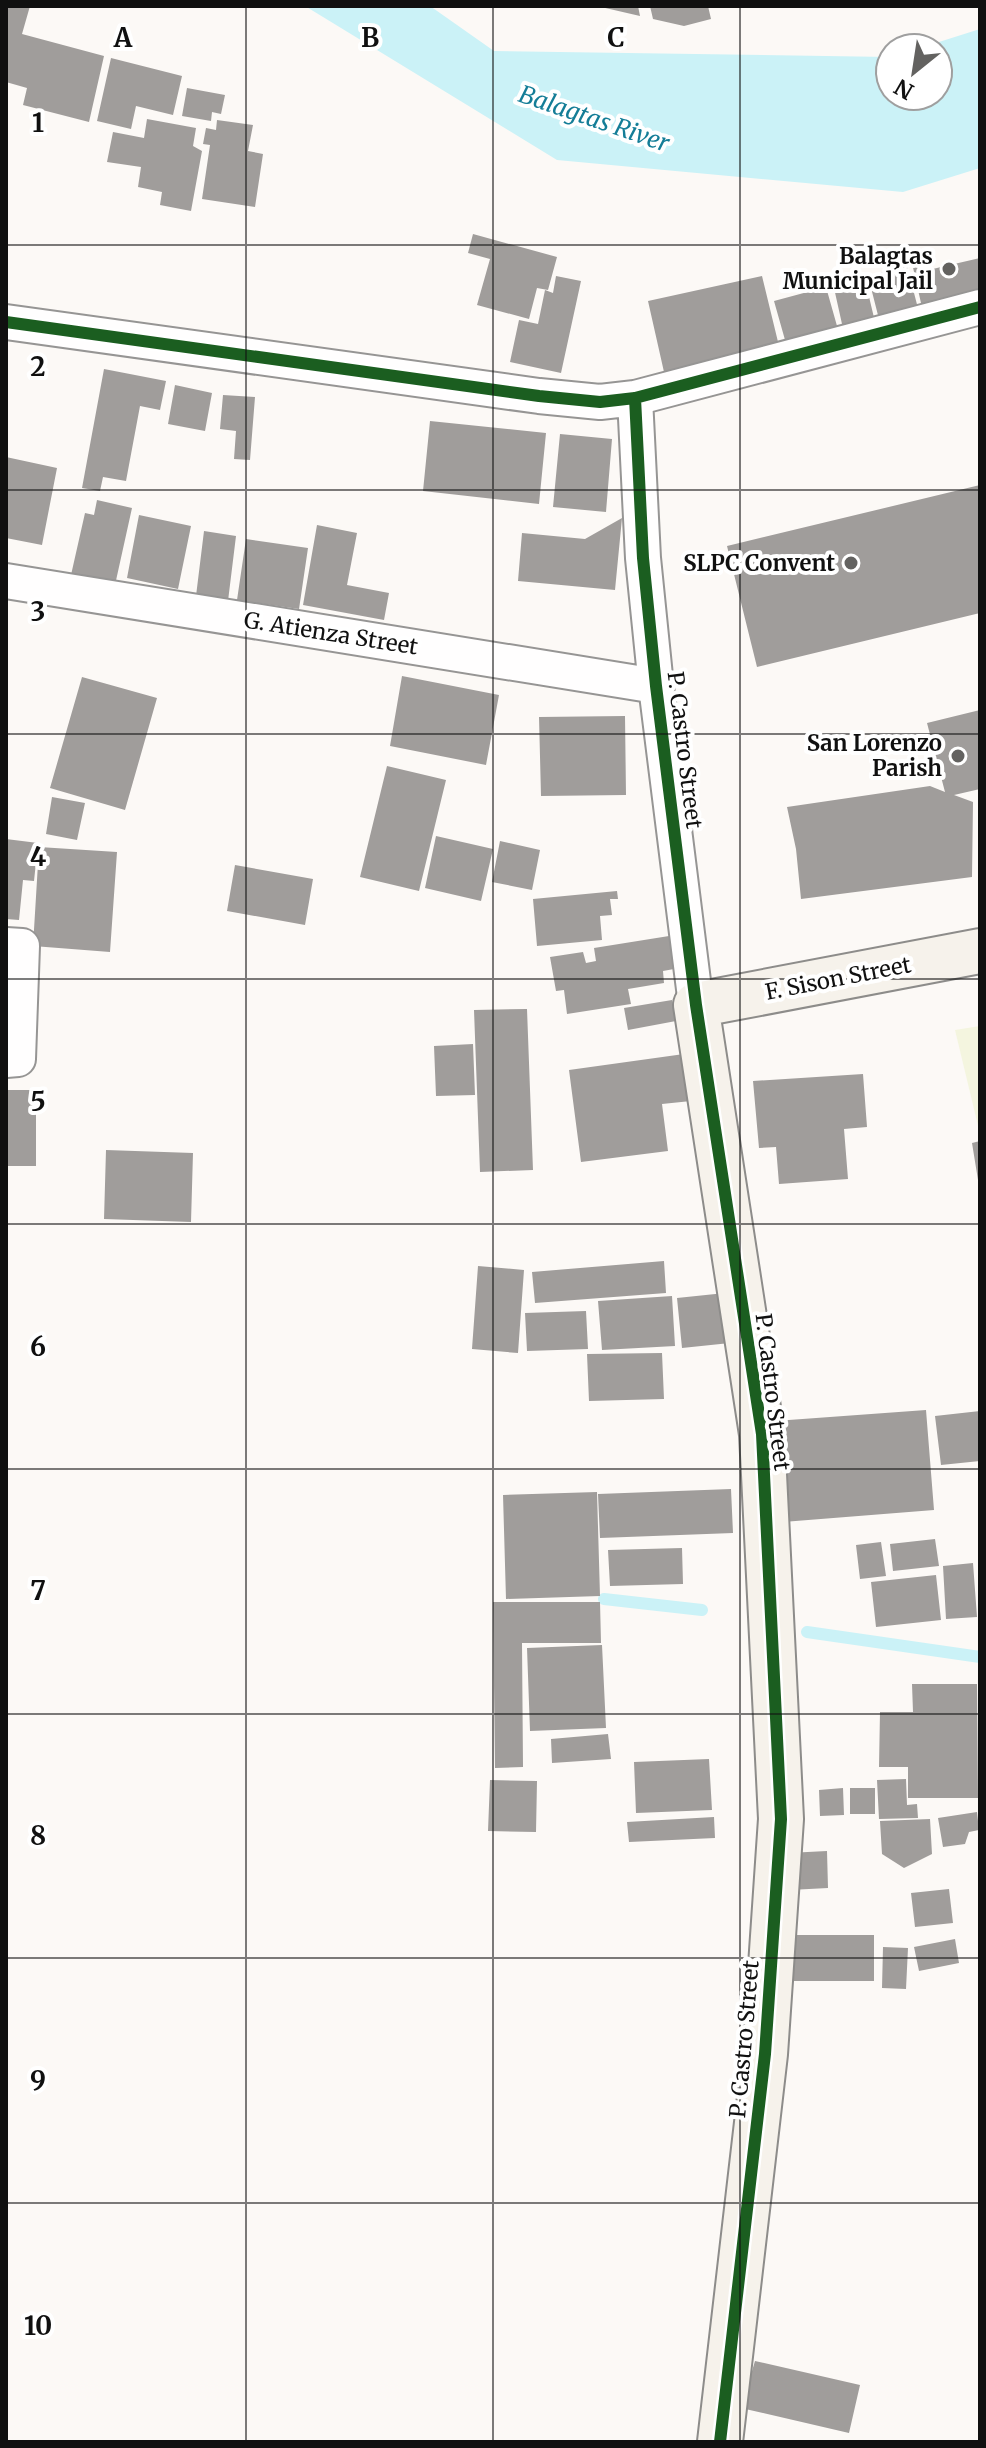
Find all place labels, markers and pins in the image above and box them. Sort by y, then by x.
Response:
place label: Balagtas Municipal Jail [783,242,933,295]
marker: Balagtas Municipal Jail [940,260,958,278]
place label: SLPC Convent [683,549,835,577]
marker: SLPC Convent [842,554,860,572]
place label: San Lorenzo Parish [807,729,942,782]
marker: San Lorenzo Parish [949,747,967,765]

